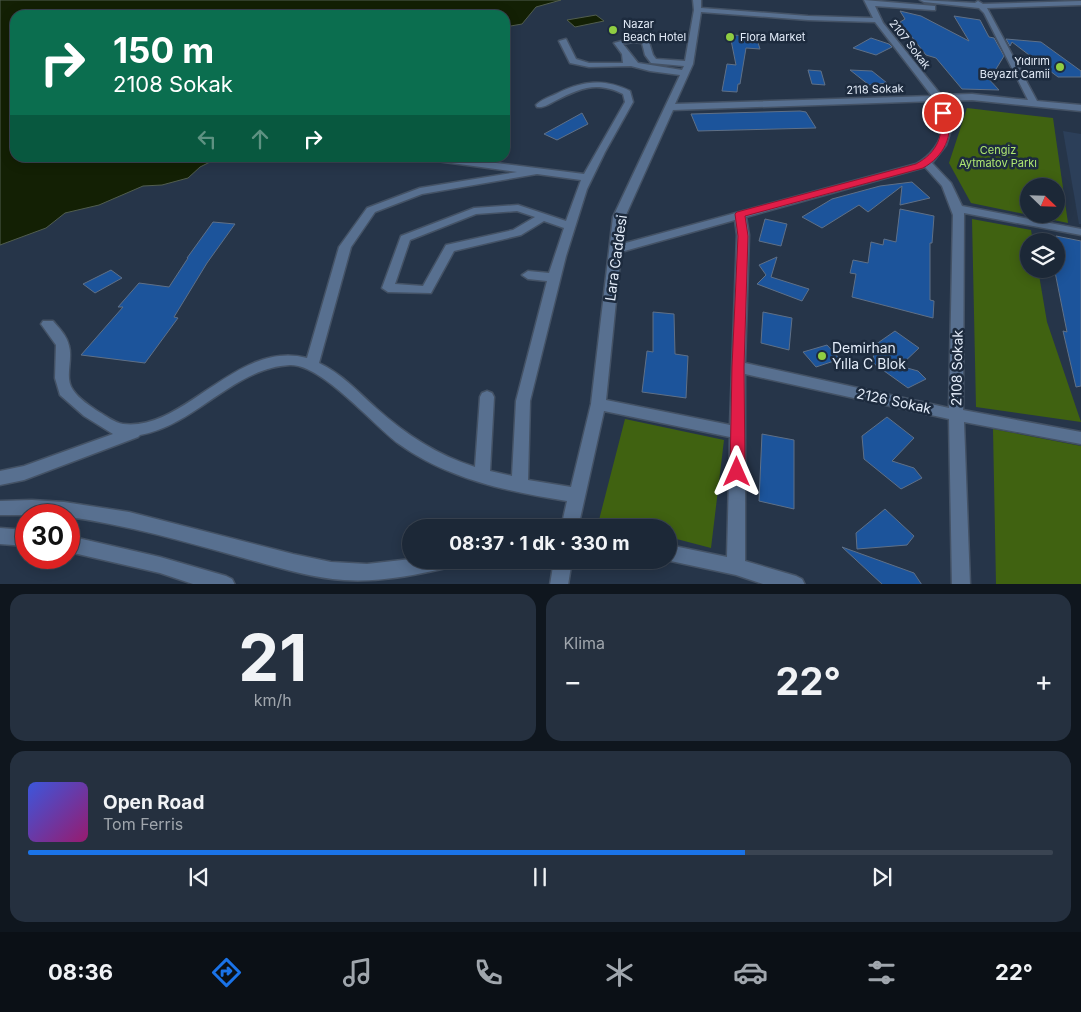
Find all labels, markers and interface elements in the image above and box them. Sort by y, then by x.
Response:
street label: 2107 Sokak [886,16,934,72]
place label: Nazar Beach Hotel [623,17,686,44]
marker: Nazar Beach Hotel [607,24,619,36]
text: 150 m [113,29,214,71]
icon: right [30,30,95,95]
place label: Flora Market [740,30,806,44]
marker: Flora Market [724,31,736,43]
place label: Yıdırım Beyazıt Camii [980,54,1050,81]
marker: Yıdırım Beyazıt Camii [1054,61,1066,73]
text: 2108 Sokak [113,71,233,97]
street label: 2118 Sokak [846,81,904,97]
pin [922,92,964,134]
icon: arrive [929,99,957,127]
icon: left [193,125,221,153]
icon: ahead [246,125,274,153]
icon: right [299,125,327,153]
park label: Cengiz Aytmatov Parkı [959,143,1037,170]
north arrow [1020,178,1065,222]
map controls [1020,178,1065,278]
street label: Lara Caddesi [601,214,630,302]
button: layers [1020,233,1065,278]
street label: 2108 Sokak [947,329,966,406]
place label: Demirhan Yılla C Blok [832,339,906,372]
marker: Demirhan Yılla C Blok [816,350,828,362]
street label: 2126 Sokak [855,384,933,417]
position arrow [710,445,762,497]
speed limit sign: 30 [15,504,80,569]
text: 08:37 · 1 dk · 330 m [449,532,630,555]
text: 21 [238,618,307,697]
text: Klima [564,633,605,653]
text: 22° [776,658,841,704]
text: − [564,664,582,698]
text: + [1034,664,1053,698]
text: km/h [254,690,292,710]
text: Open Road [103,791,204,814]
text: Tom Ferris [103,814,183,834]
icon: previous [185,863,213,891]
icon: pause [526,863,554,891]
icon: next [868,863,896,891]
icon: directions [209,955,244,990]
icon: music [340,955,375,990]
icon: phone [471,955,506,990]
icon: climate [602,955,637,990]
icon: car [733,955,768,990]
icon: filters [864,955,899,990]
text: 08:36 [48,959,113,985]
text: 22° [995,959,1033,985]

